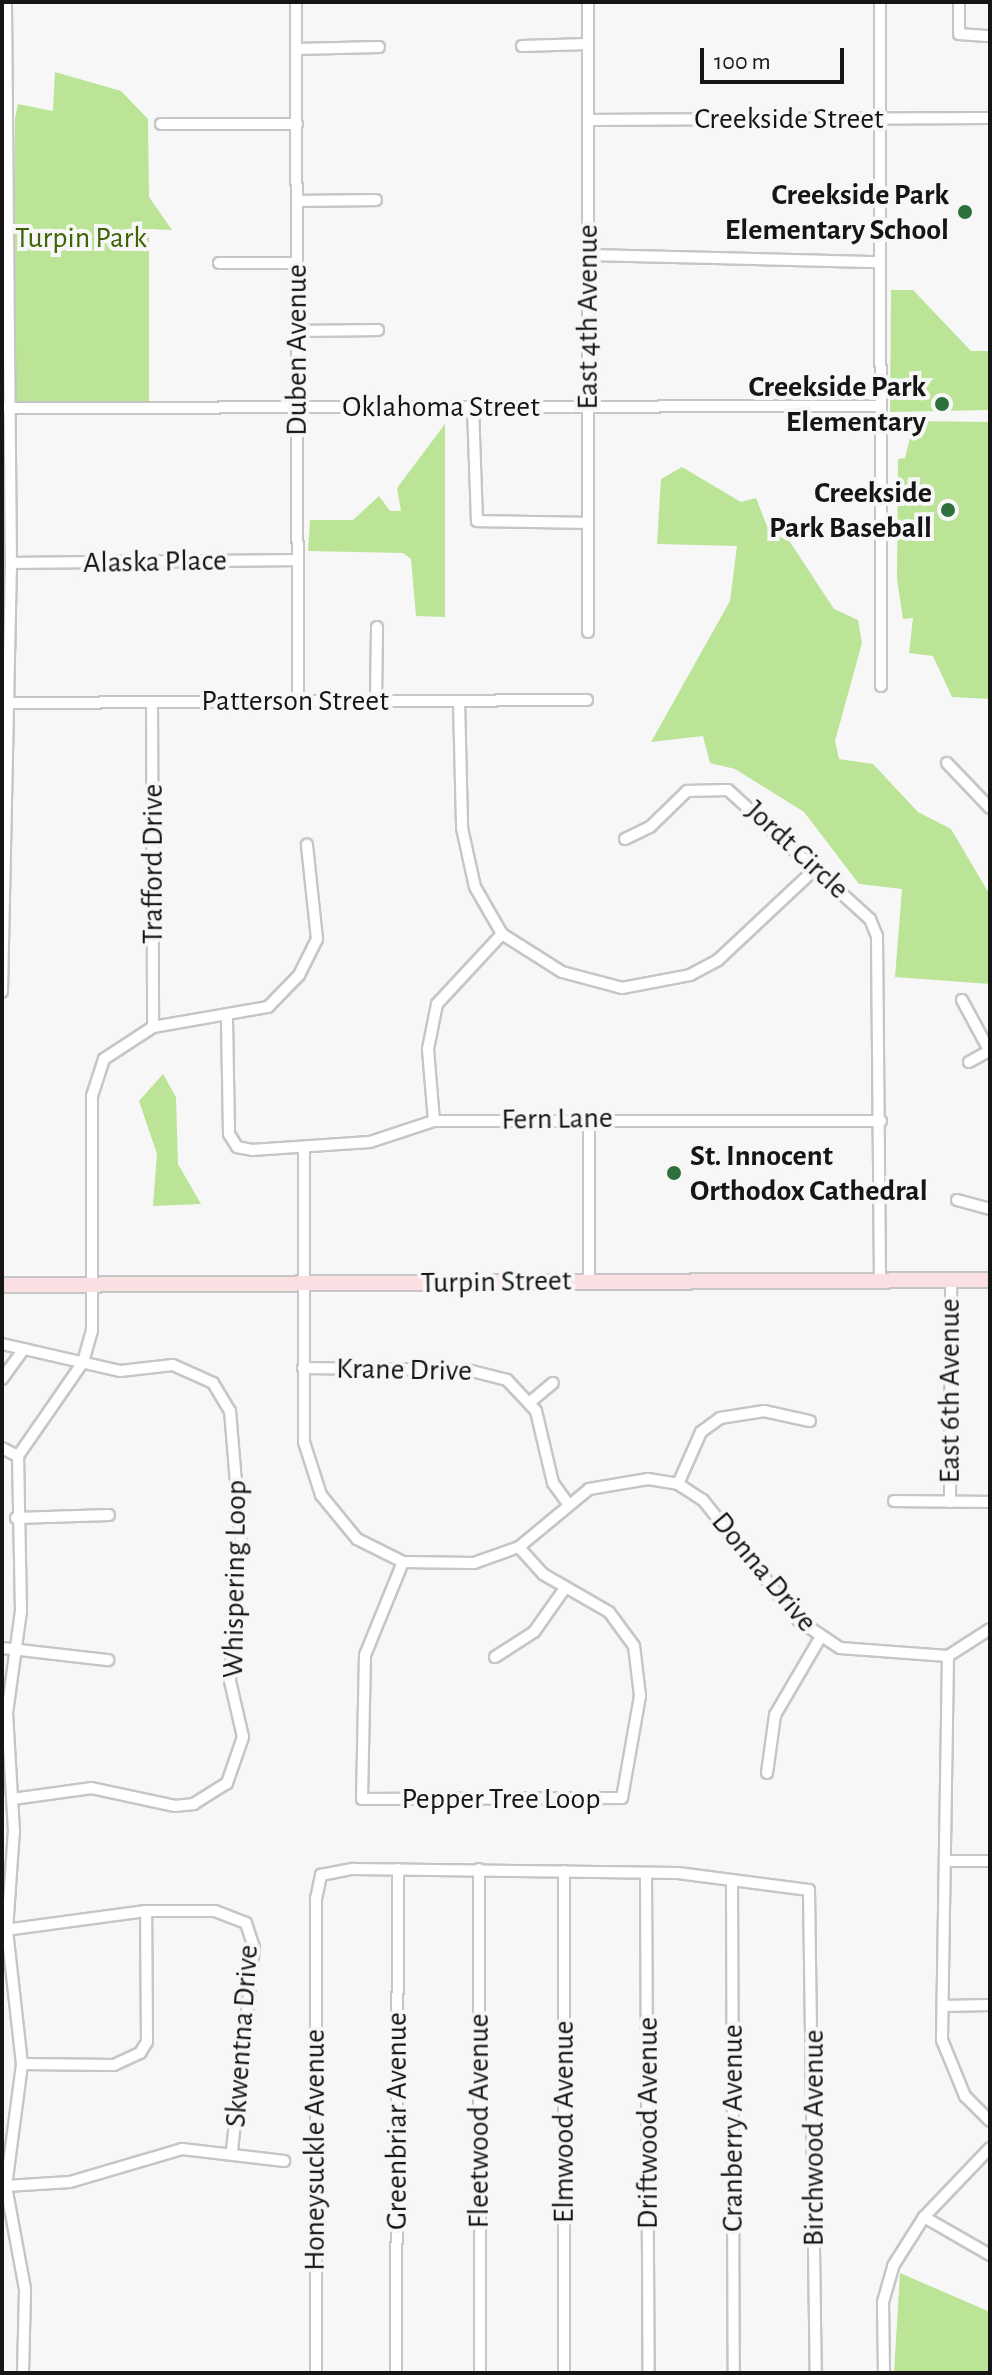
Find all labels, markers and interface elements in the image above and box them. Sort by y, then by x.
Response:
scale bar [704,32,848,82]
text: 100 m [714,50,771,74]
street label: Creekside Street [694,101,884,137]
place label: Creekside Park Elementary School [725,177,949,248]
marker: Creekside Park Elementary School [956,203,974,221]
park label: Turpin Park [15,220,147,256]
street label: East 4th Avenue [570,224,606,410]
street label: Duben Avenue [279,264,315,436]
place label: Creekside Park Elementary [748,369,926,440]
street label: Oklahoma Street [342,389,540,425]
marker: Creekside Park Elementary [933,395,951,413]
place label: Creekside Park Baseball [769,475,932,546]
marker: Creekside Park Baseball [939,501,957,519]
street label: Alaska Place [83,543,227,581]
street label: Patterson Street [201,683,389,719]
street label: Trafford Drive [135,784,171,944]
street label: Jordt Circle [738,793,856,907]
street label: Fern Lane [501,1100,613,1138]
place label: St. Innocent Orthodox Cathedral [690,1138,928,1208]
marker: St. Innocent Orthodox Cathedral [665,1164,683,1182]
street label: Turpin Street [420,1263,572,1301]
street label: East 6th Avenue [932,1298,968,1484]
street label: Krane Drive [336,1351,472,1389]
street label: Whispering Loop [215,1480,255,1678]
street label: Donna Drive [703,1505,825,1639]
street label: Pepper Tree Loop [401,1781,601,1817]
street label: Skwentna Drive [218,1944,266,2128]
street label: Greenbriar Avenue [379,2012,415,2230]
street label: Fleetwood Avenue [461,2014,497,2228]
street label: Driftwood Avenue [630,2017,666,2229]
street label: Elmwood Avenue [546,2021,582,2223]
street label: Cranberry Avenue [715,2024,751,2232]
street label: Honeysuckle Avenue [297,2029,333,2271]
street label: Birchwood Avenue [796,2030,832,2246]

